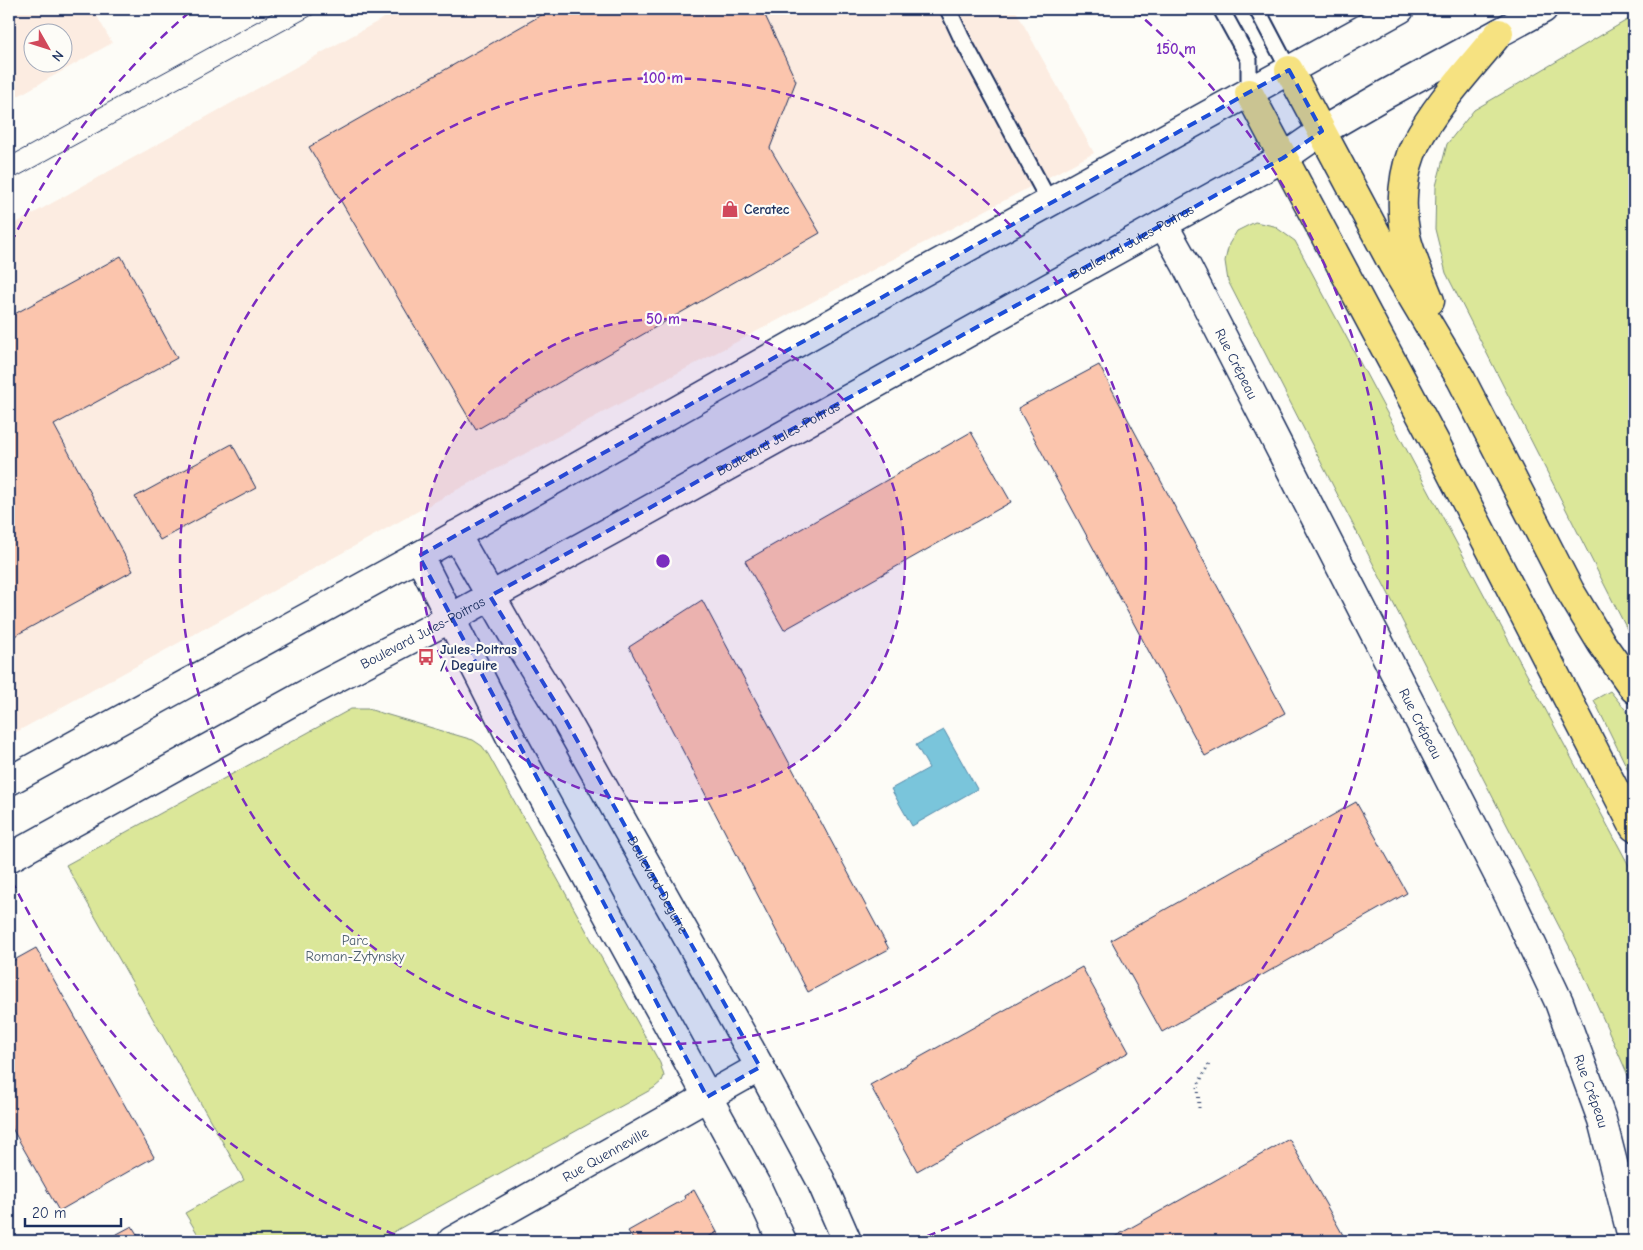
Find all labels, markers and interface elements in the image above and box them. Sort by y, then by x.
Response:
north arrow [22,22,72,72]
text: 150 m [1156,40,1196,58]
text: N [48,47,67,65]
text: 100 m [643,69,683,87]
shop icon: Ceratec [720,199,740,219]
place label: Ceratec [744,201,790,218]
street label: Boulevard Jules-Poitras [1067,201,1197,283]
text: 50 m [646,310,680,328]
street label: Rue Crépeau [1211,326,1261,402]
street label: Boulevard Jules-Poitras [713,397,843,480]
centre of rings [654,552,672,570]
street label: Boulevard Jules-Poitras [357,593,488,673]
place label: Jules-Poitras / Deguire [440,641,517,674]
bus stop icon: Jules-Poitras / Deguire [416,647,436,667]
street label: Rue Crépeau [1395,686,1445,762]
street label: Boulevard Deguire [623,833,692,937]
park label: Parc Roman-Zytynsky [305,932,405,965]
street label: Rue Crépeau [1570,1052,1612,1130]
street label: Rue Quenneville [559,1124,651,1186]
scale bar [25,1195,121,1227]
text: 20 m [32,1204,66,1222]

